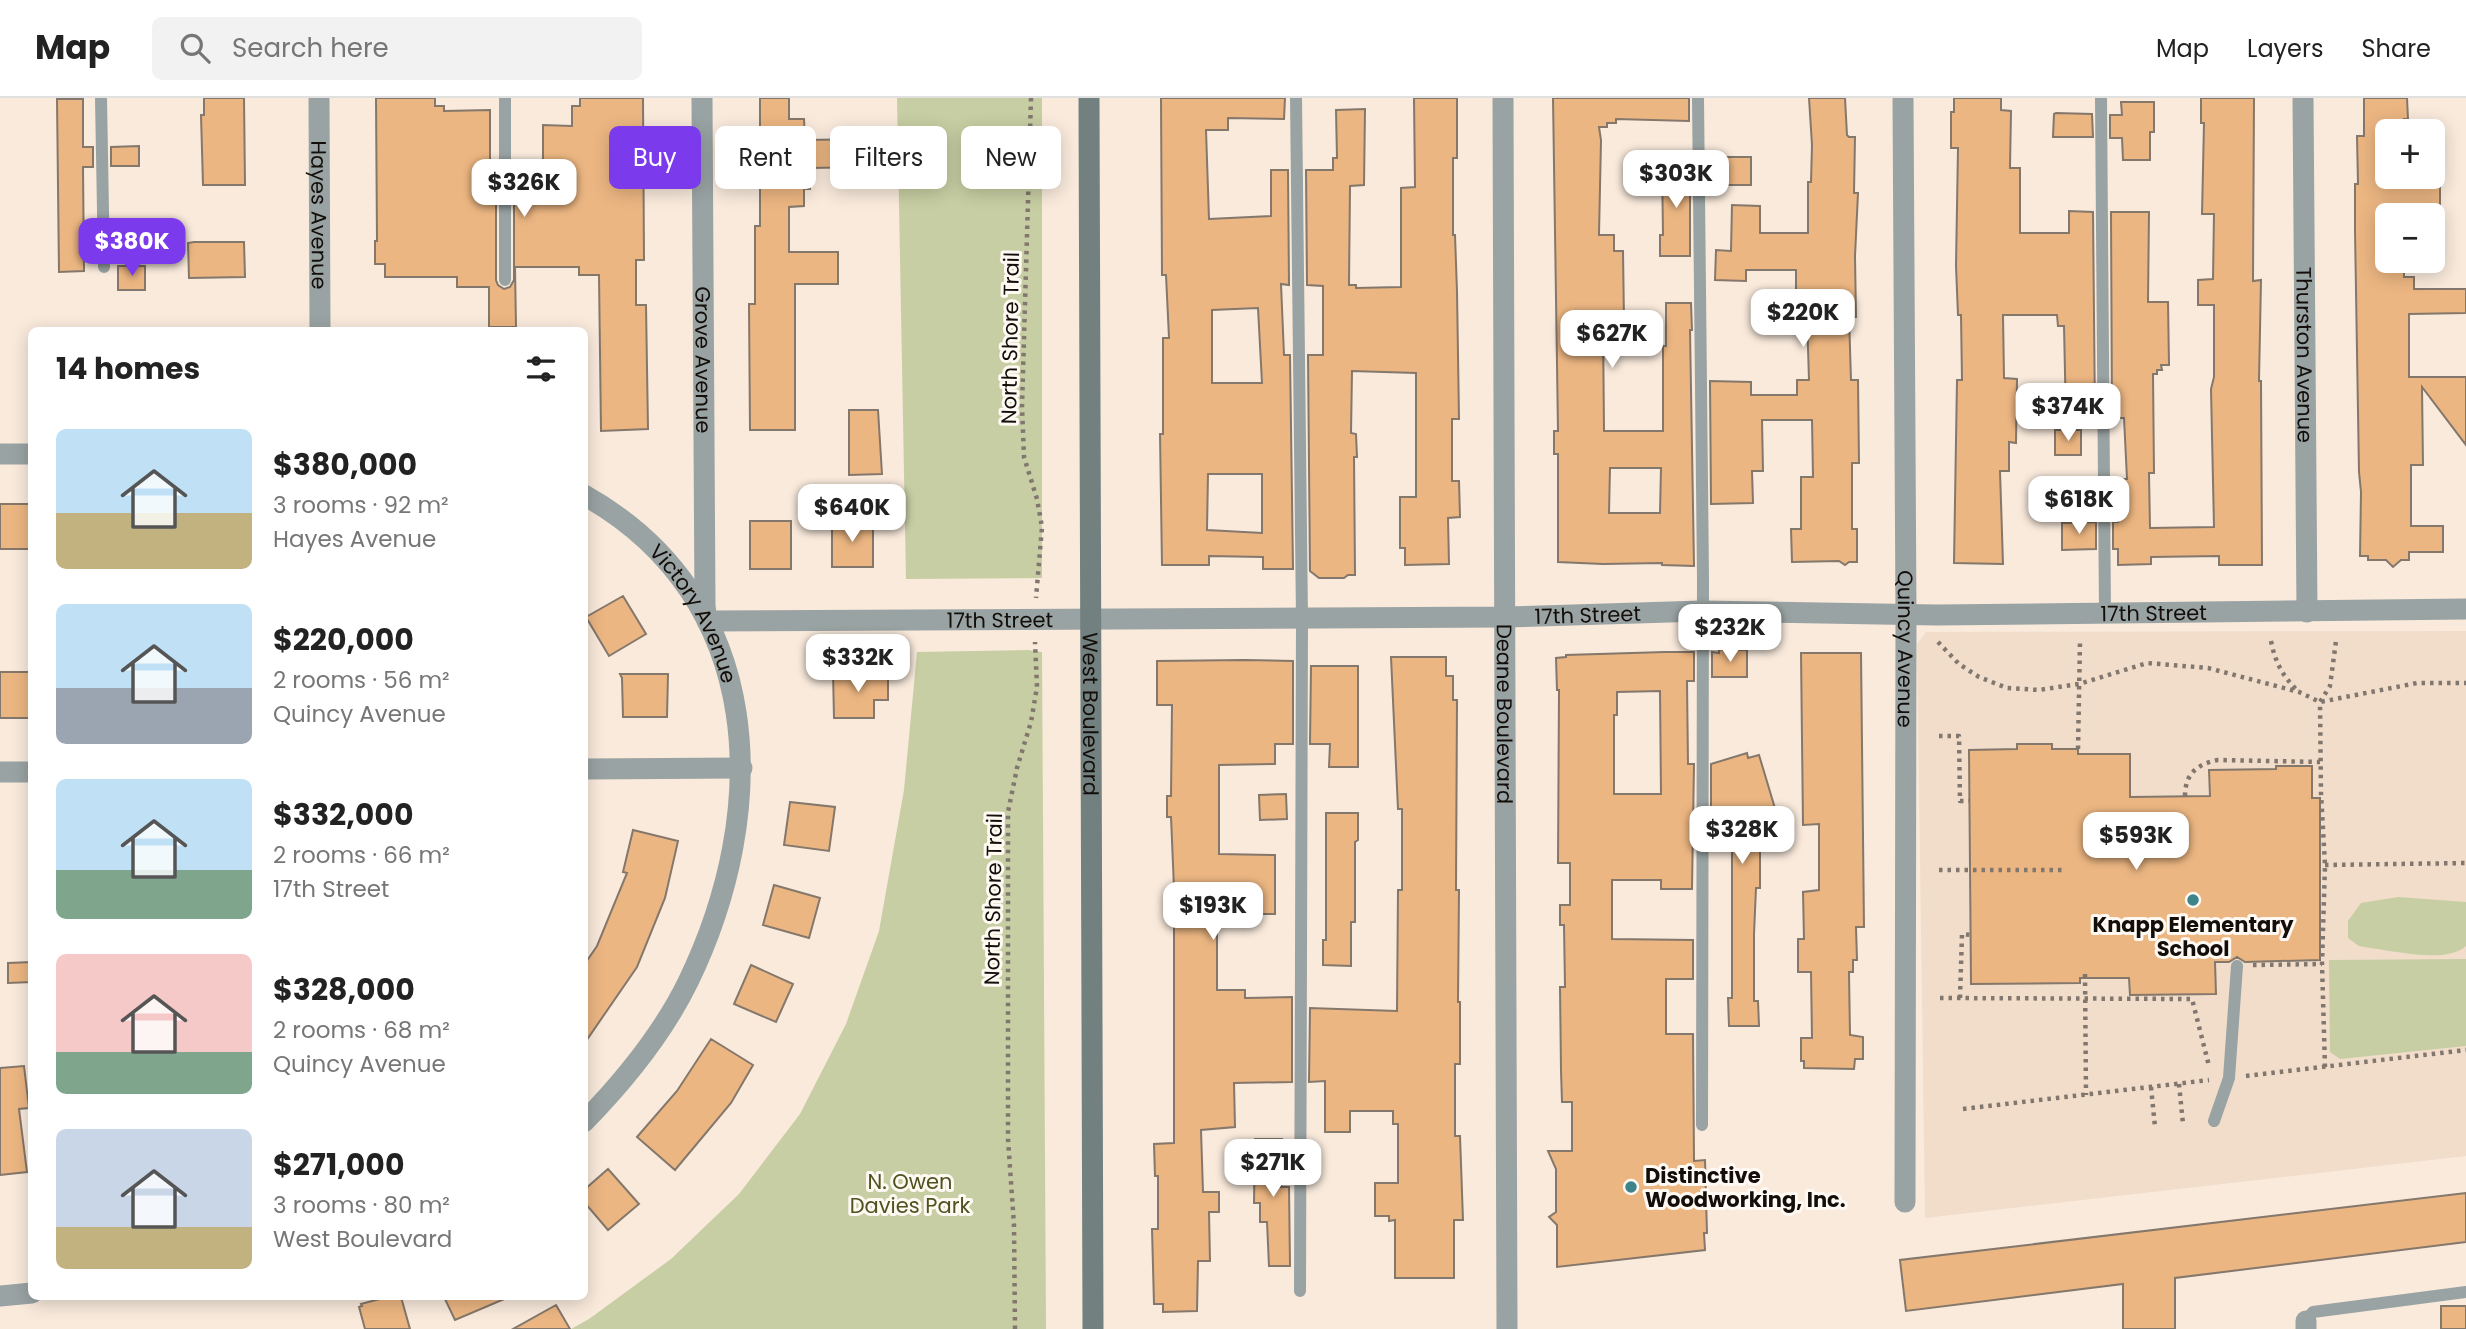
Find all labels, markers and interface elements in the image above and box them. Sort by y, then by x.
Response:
search box [152,17,642,80]
text: Map [35,24,110,71]
icon: search [176,29,214,67]
text: Search here [232,30,389,66]
text: Map [2156,32,2209,65]
text: Layers [2247,32,2323,65]
text: Share [2361,32,2431,65]
map controls [2375,119,2445,273]
button: + [2375,119,2445,189]
chip: Buy [609,126,701,189]
chip: Rent [715,126,816,189]
chip: Filters [830,126,947,189]
chip: New [961,126,1061,189]
street label: Hayes Avenue [305,140,334,290]
pin: $303K [1627,150,1725,210]
text: $303K [1639,157,1713,189]
pin: $326K [475,159,573,219]
text: $326K [488,166,560,198]
button: − [2375,203,2445,273]
pin: $380K [83,218,181,278]
text: $380K [95,225,169,257]
street label: North Shore Trail [994,252,1026,424]
street label: Thurston Avenue [2290,267,2320,443]
street label: Grove Avenue [689,286,718,434]
pin: $220K [1754,289,1852,349]
text: $220K [1767,296,1839,328]
pin: $627K [1563,310,1661,370]
text: $627K [1576,317,1648,349]
text: 14 homes [56,347,200,390]
icon: filters [522,350,560,388]
pin: $374K [2019,384,2117,443]
text: $374K [2032,390,2104,422]
text: $380,000 [273,443,417,486]
icon: home [112,457,196,541]
pin: $618K [2030,476,2128,536]
text: $618K [2044,483,2114,515]
pin: $640K [803,484,901,544]
text: 3 rooms · 92 m² [273,489,449,521]
text: $640K [814,491,890,523]
text: Hayes Avenue [273,523,436,555]
street label: Victory Avenue [643,537,744,686]
street label: Quincy Avenue [1891,570,1921,728]
street label: 17th Street [2100,597,2207,628]
street label: 17th Street [1534,598,1641,631]
pin: $232K [1681,604,1779,664]
street label: 17th Street [947,605,1053,634]
text: $232K [1694,611,1766,643]
text: $220,000 [273,618,414,661]
street label: Deane Boulevard [1490,624,1520,804]
icon: home [112,632,196,716]
street label: West Boulevard [1076,632,1106,796]
pin: $332K [809,634,907,694]
text: $332K [822,641,894,673]
text: 2 rooms · 56 m² [273,664,450,696]
text: Quincy Avenue [273,698,446,730]
text: $332,000 [273,793,413,836]
pin: $328K [1693,806,1791,866]
icon: home [112,807,196,891]
pin: $593K [2087,812,2185,872]
street label: North Shore Trail [977,813,1009,985]
text: $328K [1705,813,1779,845]
text: $593K [2099,819,2173,851]
text: 2 rooms · 66 m² [273,839,450,871]
text: 17th Street [273,873,390,905]
pin: $193K [1164,882,1262,942]
text: $193K [1179,889,1247,921]
marker: Knapp Elementary School [2185,892,2201,908]
place label: Knapp Elementary School [2093,910,2294,963]
text: $328,000 [273,968,415,1011]
icon: home [112,982,196,1066]
text: 2 rooms · 68 m² [273,1014,450,1046]
text: Quincy Avenue [273,1048,446,1080]
pin: $271K [1224,1140,1322,1199]
text: $271,000 [273,1143,405,1186]
text: $271K [1240,1146,1306,1178]
icon: home [112,1157,196,1241]
place label: Distinctive Woodworking, Inc. [1645,1161,1846,1214]
park label: N. Owen Davies Park [850,1167,970,1220]
marker: Distinctive Woodworking, Inc. [1623,1179,1639,1195]
text: 3 rooms · 80 m² [273,1189,450,1221]
text: West Boulevard [273,1223,452,1255]

